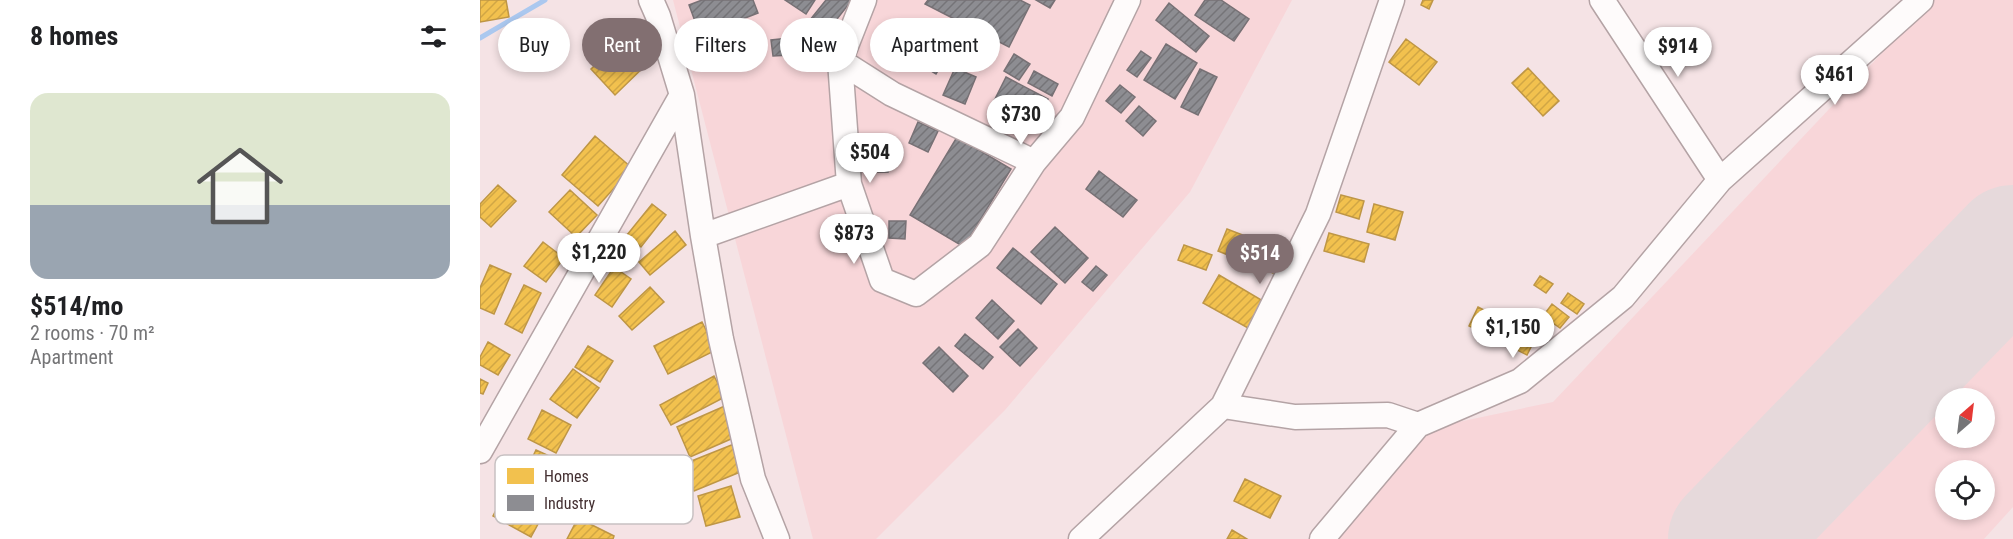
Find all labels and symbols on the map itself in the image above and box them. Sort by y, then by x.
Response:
pin: $914 [1642,27,1714,78]
pin: $461 [1799,55,1871,106]
pin: $730 [985,95,1057,146]
pin: $504 [834,133,906,184]
pin: $873 [818,214,890,265]
pin: $1,220 [550,233,648,284]
pin: $514 [1224,234,1296,285]
pin: $1,150 [1464,308,1562,359]
north arrow [1935,388,1995,448]
legend [495,455,693,524]
text: Homes [544,467,589,486]
text: Industry [544,494,595,513]

